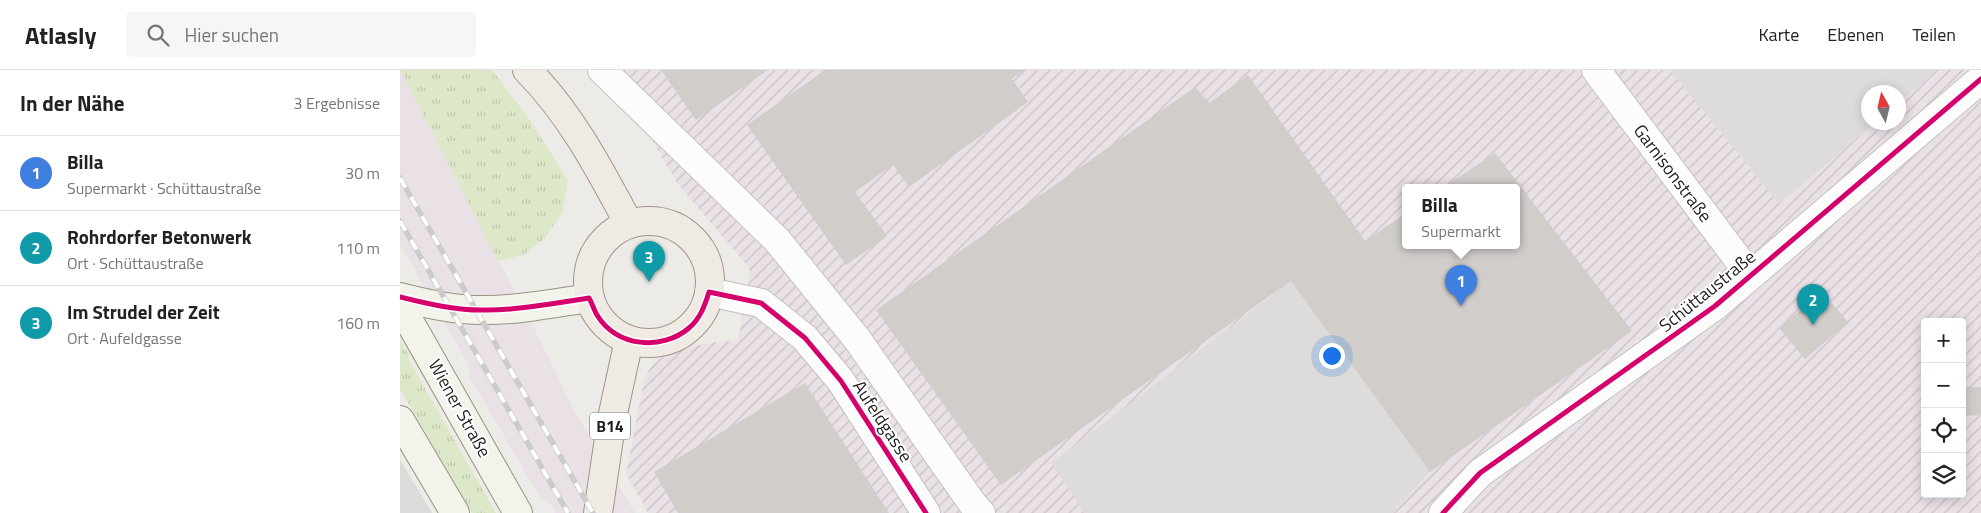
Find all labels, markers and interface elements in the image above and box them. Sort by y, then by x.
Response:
search box [126,12,476,57]
text: Atlasly [25,17,96,53]
text: Hier suchen [184,20,279,49]
icon: search [144,21,172,49]
text: Karte [1758,21,1799,48]
text: Ebenen [1827,21,1884,48]
text: Teilen [1912,21,1956,48]
north arrow [1861,85,1906,130]
text: In der Nähe [20,87,125,119]
text: 3 Ergebnisse [293,91,380,115]
street label: Garnisonstraße [1627,118,1719,228]
text: Billa [67,147,103,176]
text: 1 [32,161,40,185]
text: 30 m [345,161,380,185]
text: Supermarkt · Schüttaustraße [67,176,261,200]
popup [1402,184,1520,249]
text: Billa [1421,190,1458,219]
text: Supermarkt [1421,219,1501,243]
text: Rohrdorfer Betonwerk [67,222,252,251]
text: 2 [32,236,40,260]
text: 110 m [336,236,380,260]
pin: 3 [633,241,665,282]
street label: Schüttaustraße [1653,244,1761,338]
text: Ort · Schüttaustraße [67,251,204,275]
pin: 1 [1445,265,1477,306]
pin: 2 [1797,284,1829,325]
text: Im Strudel der Zeit [67,297,220,326]
text: 3 [32,311,40,335]
text: 160 m [336,311,380,335]
map controls [1921,318,1966,498]
button: + [1921,318,1966,363]
text: Ort · Aufeldgasse [67,326,182,350]
your location [1319,343,1345,369]
street label: Wiener Straße [422,354,498,462]
button: − [1921,363,1966,408]
street label: Aufeldgasse [846,375,920,467]
button: locate [1921,408,1966,453]
road number: B14 [590,412,630,440]
button: layers [1921,453,1966,498]

